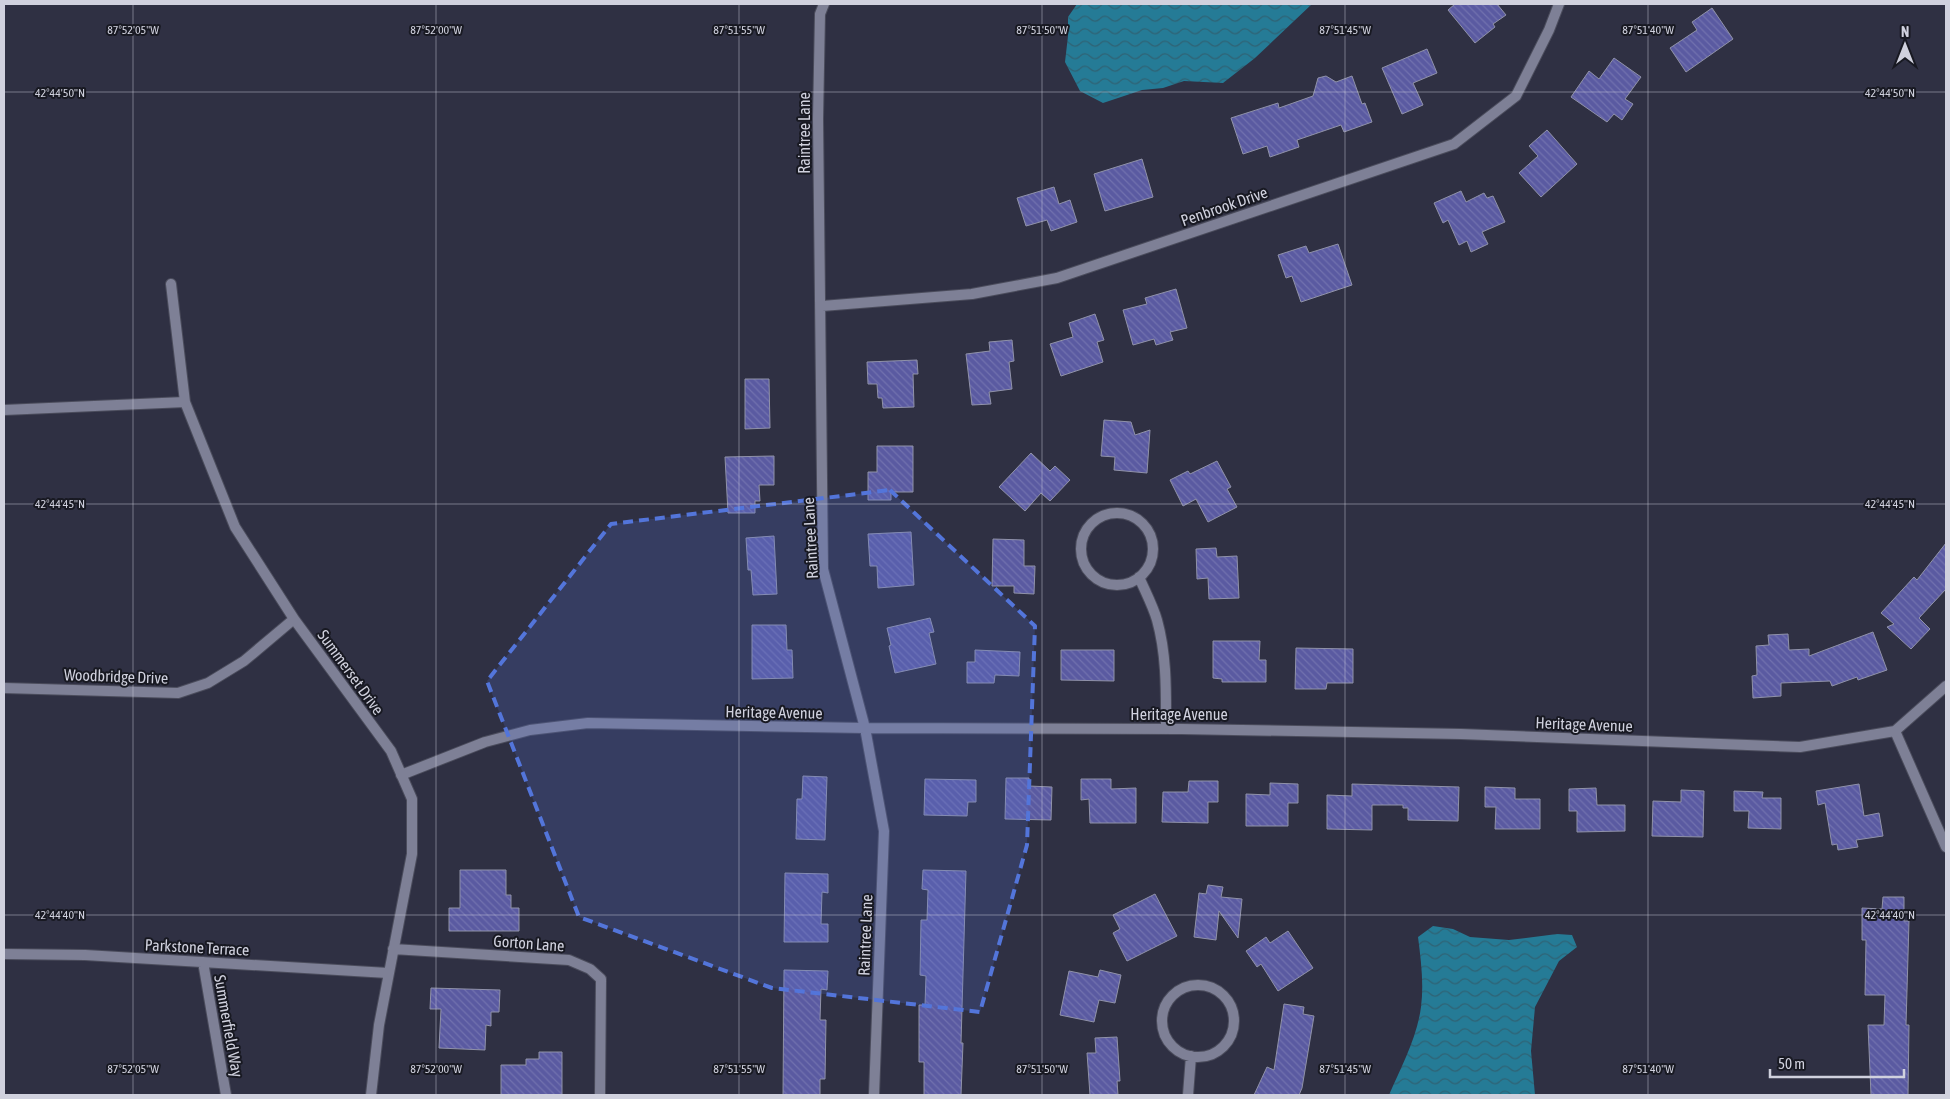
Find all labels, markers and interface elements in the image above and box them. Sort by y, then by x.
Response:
north arrow [1880,20,1930,70]
text: 87°52'05"W [107,23,159,37]
text: 87°52'00"W [410,23,462,37]
text: 87°51'55"W [713,23,765,37]
text: 87°51'50"W [1016,23,1068,37]
text: 87°51'45"W [1319,23,1371,37]
text: 87°51'40"W [1622,23,1674,37]
text: N [1901,24,1909,40]
text: 42°44'50"N [35,86,85,100]
text: 42°44'50"N [1865,86,1915,100]
street label: Raintree Lane [795,92,813,174]
street label: Penbrook Drive [1178,183,1270,229]
text: 42°44'45"N [35,497,85,511]
street label: Raintree Lane [799,497,821,579]
text: 42°44'45"N [1865,497,1915,511]
street label: Summerset Drive [314,626,388,718]
street label: Woodbridge Drive [63,665,168,688]
street label: Heritage Avenue [725,702,823,723]
street label: Heritage Avenue [1130,705,1228,724]
street label: Heritage Avenue [1535,713,1633,736]
street label: Raintree Lane [855,894,875,976]
text: 42°44'40"N [35,908,85,922]
text: 42°44'40"N [1865,908,1915,922]
street label: Gorton Lane [493,932,565,954]
street label: Parkstone Terrace [144,935,250,959]
street label: Summerfield Way [210,973,247,1079]
scale bar [1770,1046,1904,1078]
text: 50 m [1778,1055,1805,1072]
text: 87°52'05"W [107,1062,159,1076]
text: 87°52'00"W [410,1062,462,1076]
text: 87°51'55"W [713,1062,765,1076]
text: 87°51'50"W [1016,1062,1068,1076]
text: 87°51'45"W [1319,1062,1371,1076]
text: 87°51'40"W [1622,1062,1674,1076]

